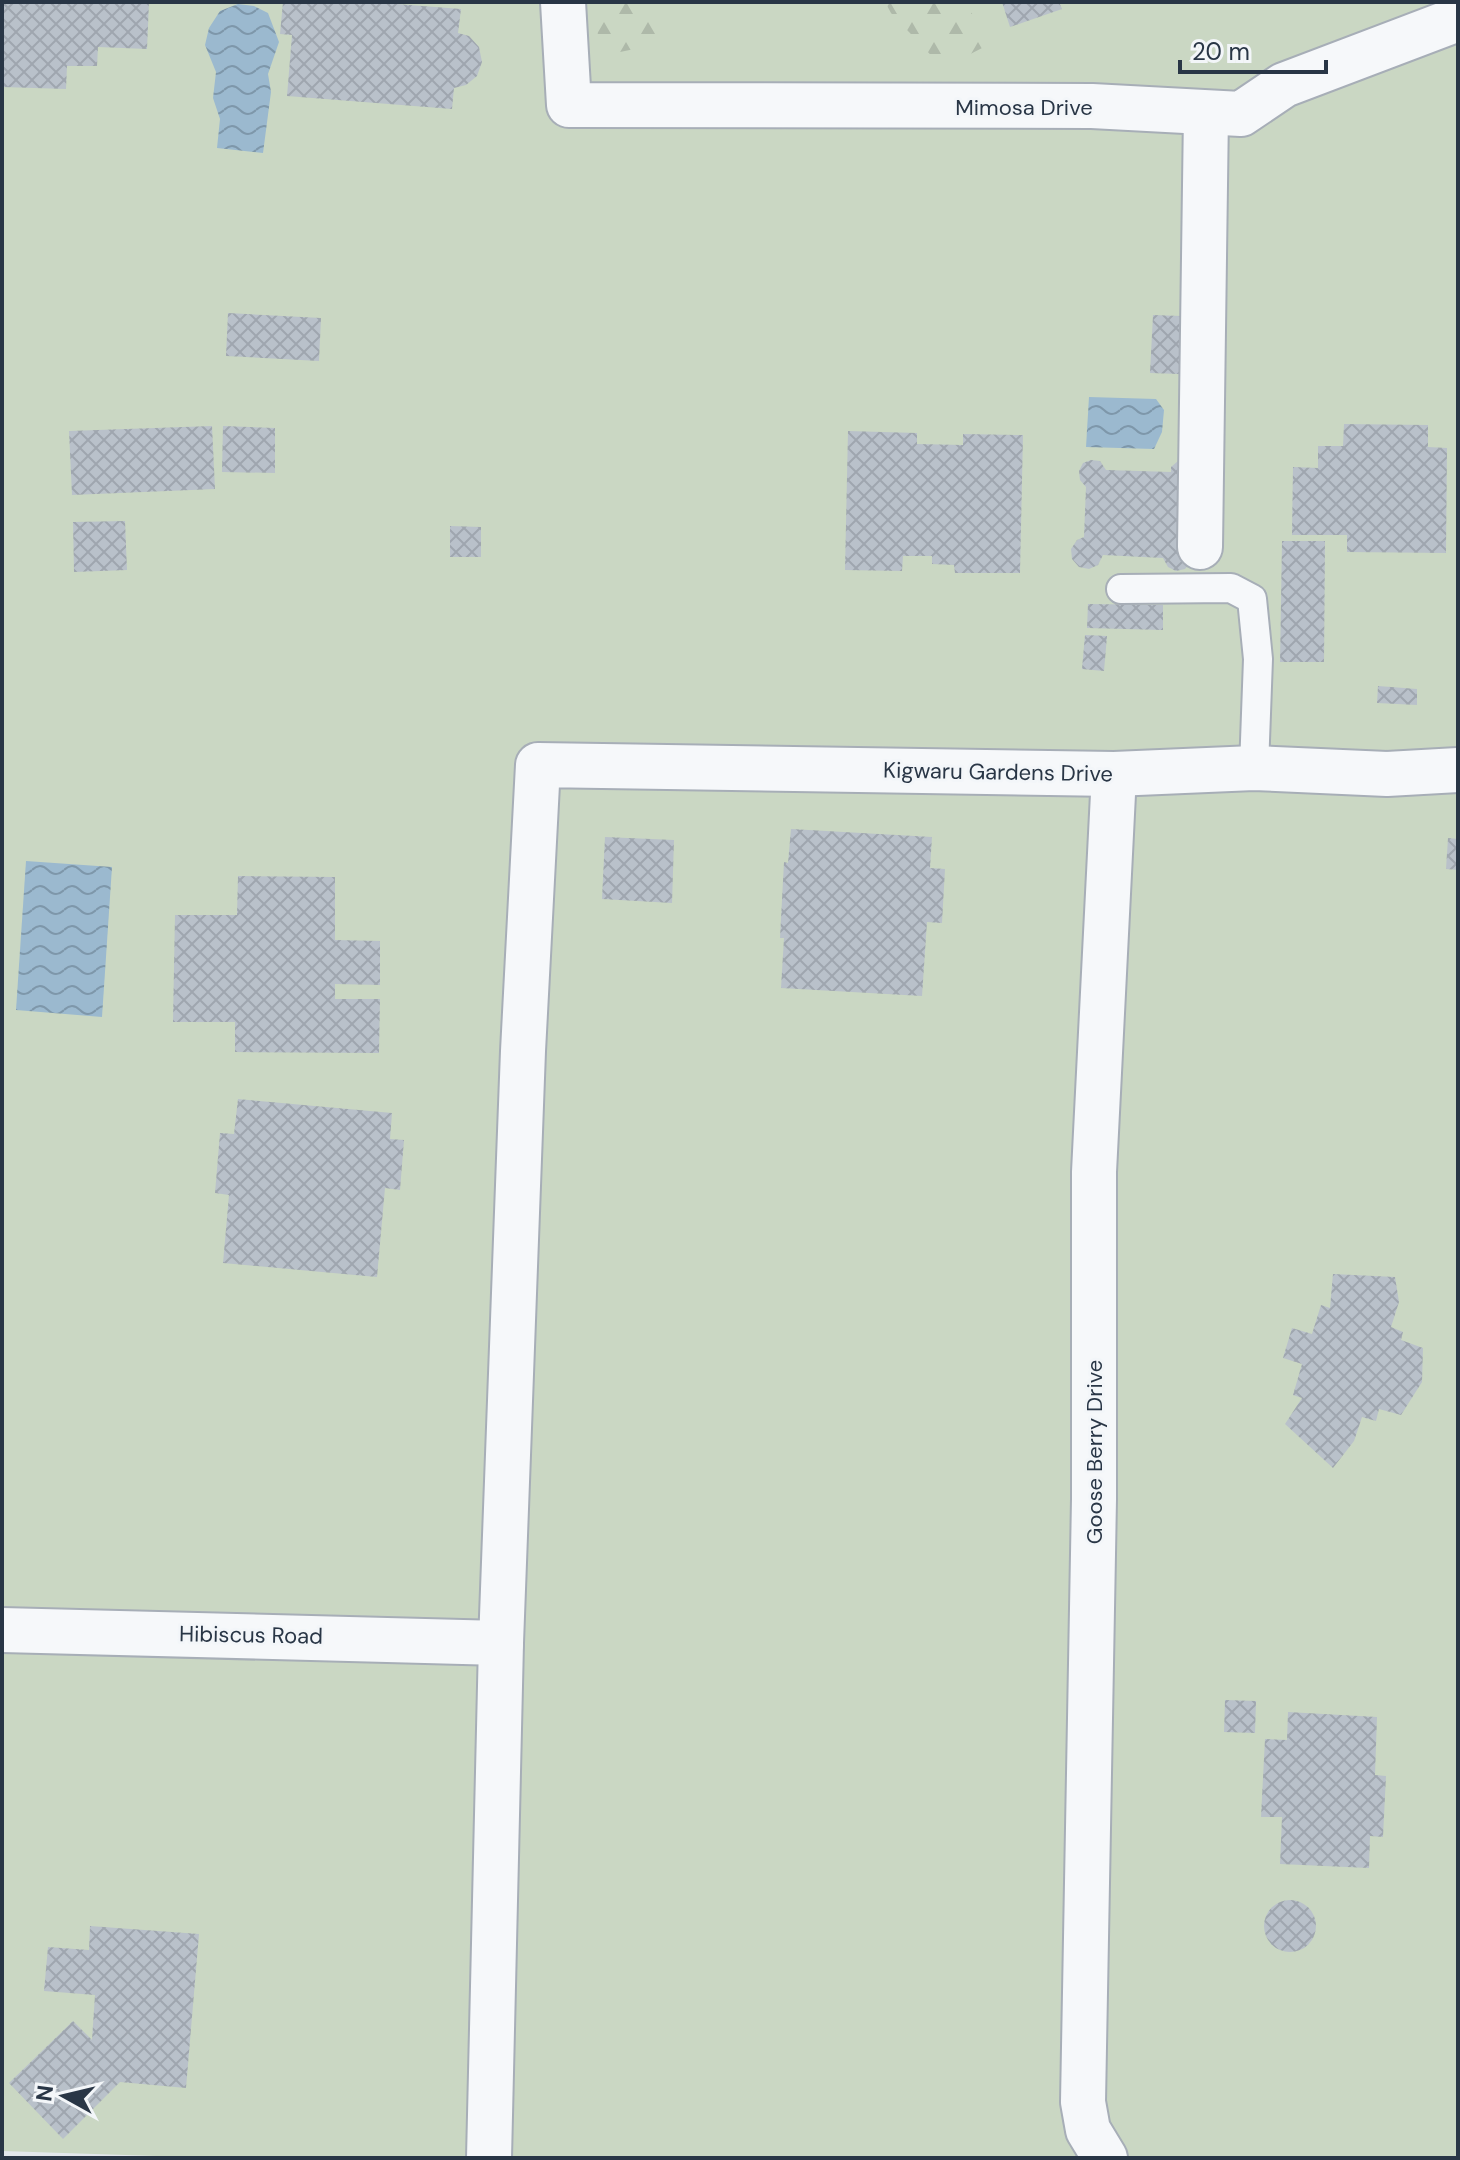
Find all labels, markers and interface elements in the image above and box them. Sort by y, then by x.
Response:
scale bar [1180,24,1326,74]
text: 20 m [1192,36,1250,67]
street label: Mimosa Drive [955,93,1093,122]
street label: Kigwaru Gardens Drive [883,755,1113,789]
street label: Goose Berry Drive [1080,1360,1109,1544]
street label: Hibiscus Road [179,1619,323,1651]
north arrow [24,2056,104,2136]
text: N [29,2083,60,2103]

